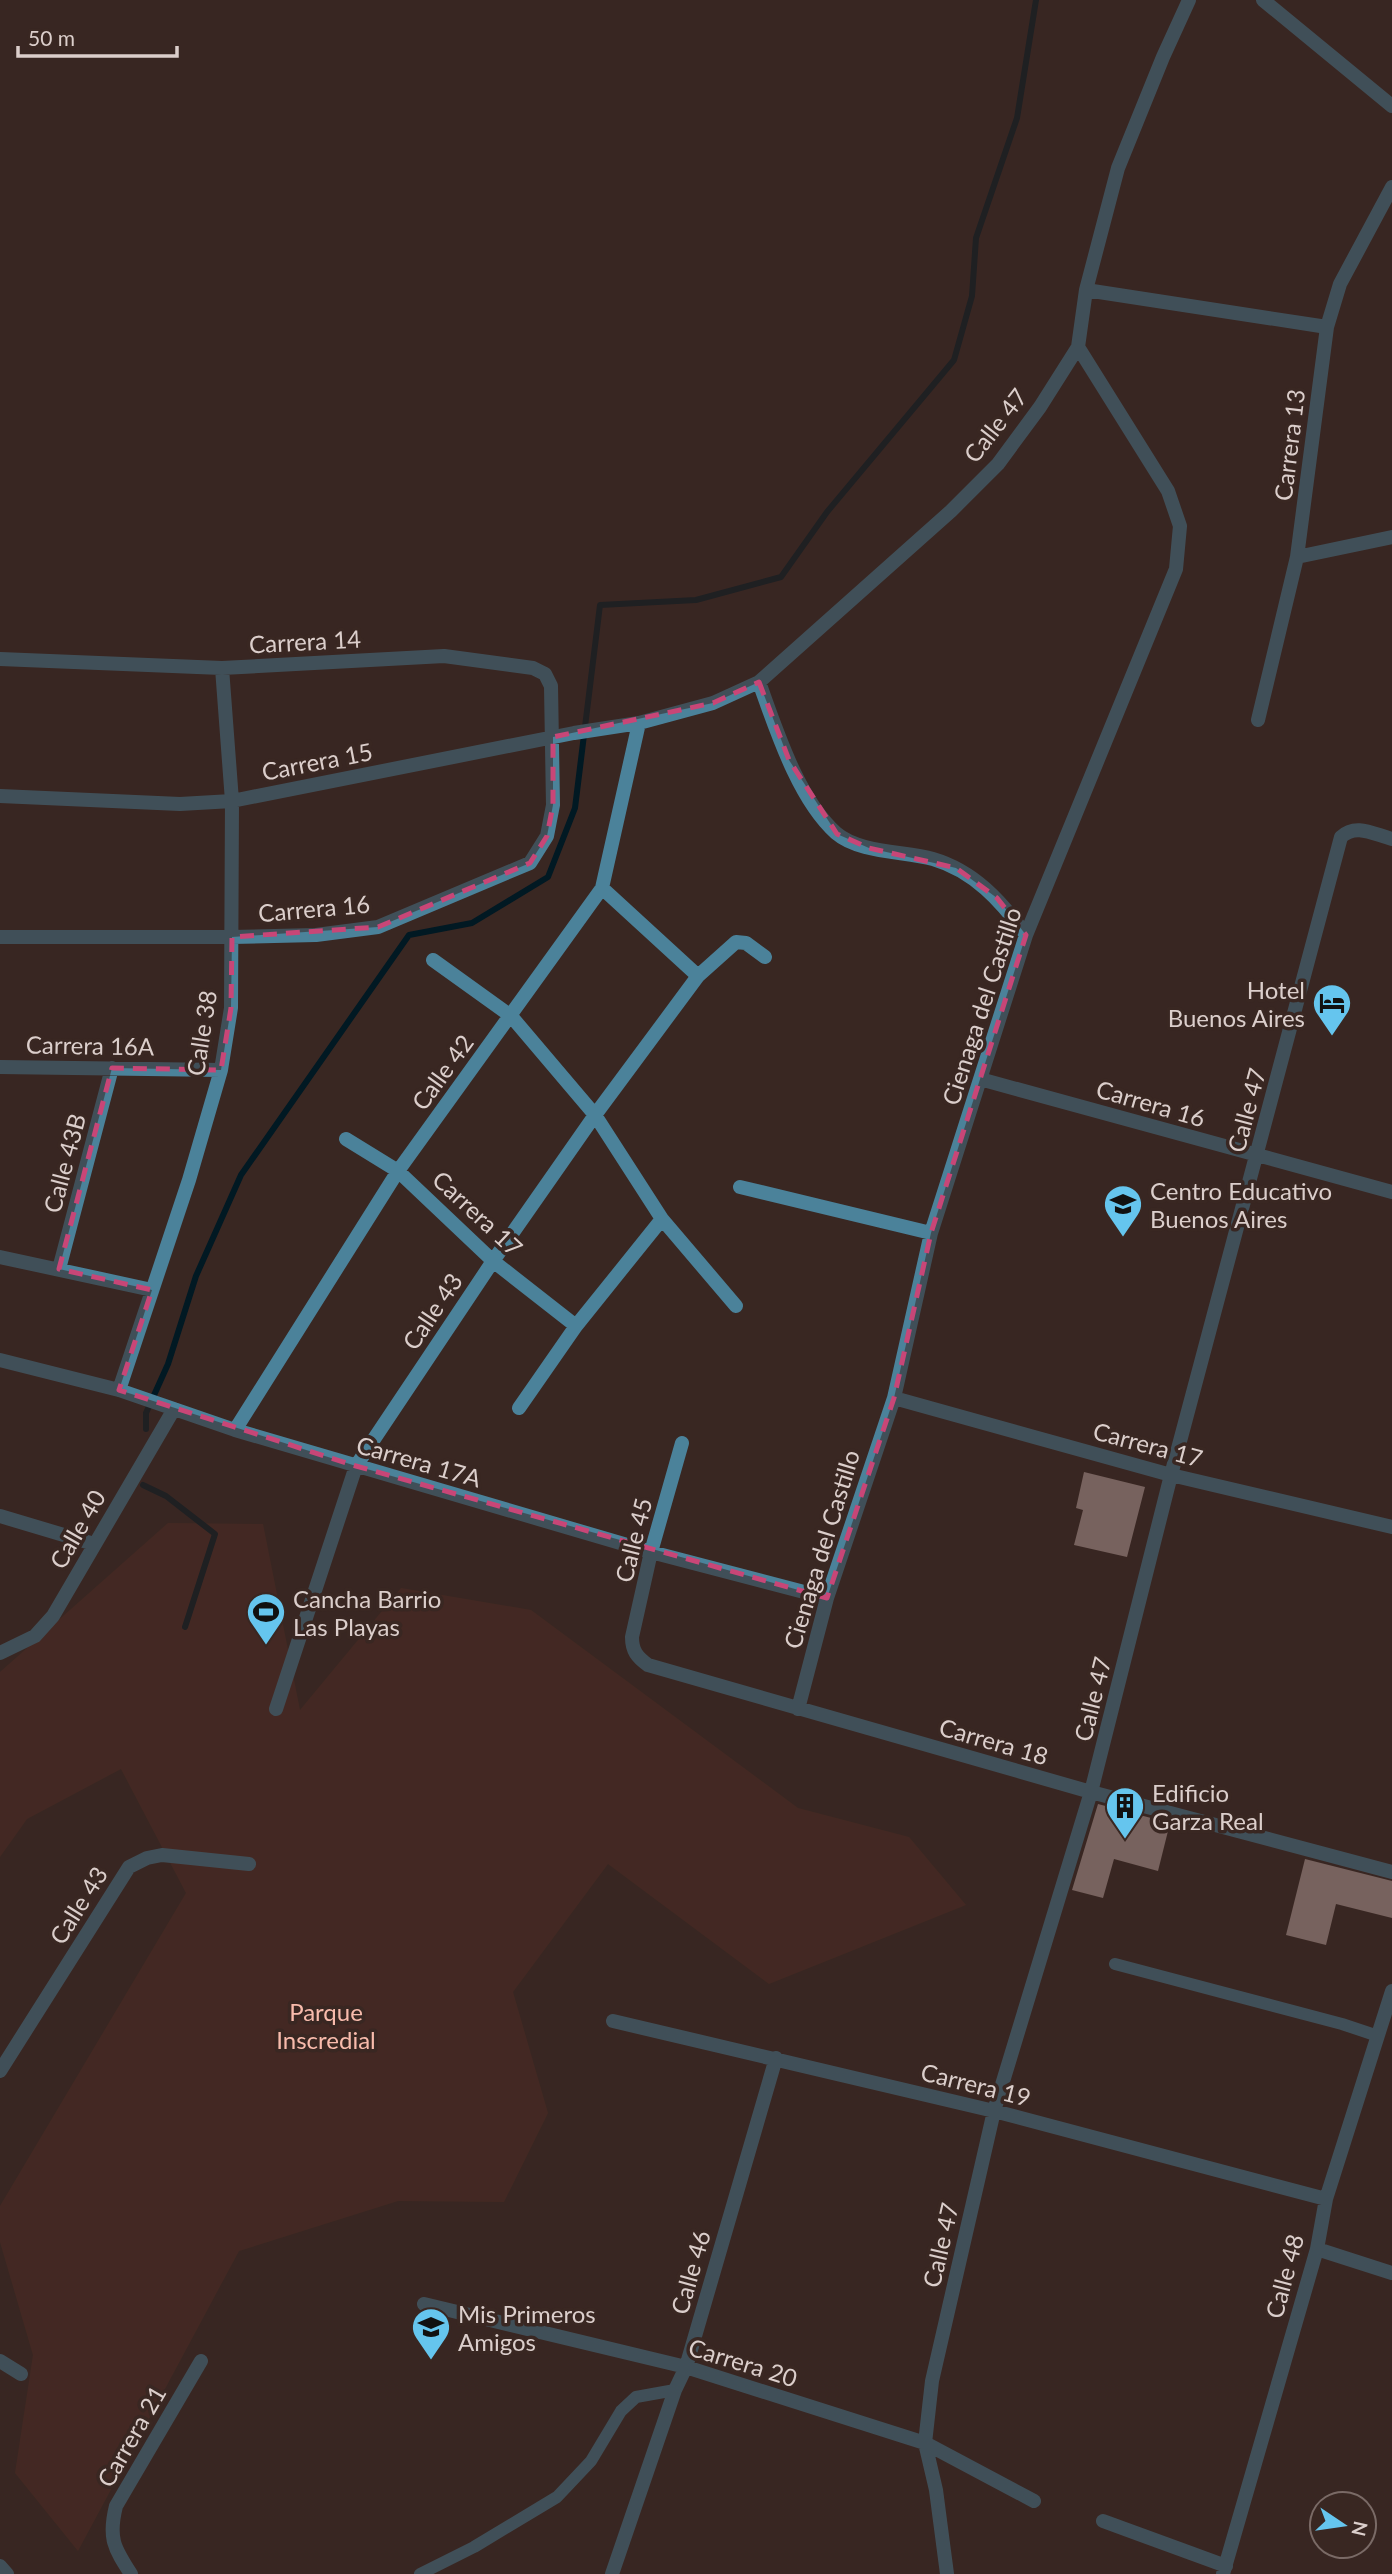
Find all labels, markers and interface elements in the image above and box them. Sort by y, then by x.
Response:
scale bar [18,14,177,58]
text: 50 m [28,25,75,50]
street label: Calle 47 [957,382,1033,468]
street label: Carrera 13 [1268,388,1310,502]
street label: Carrera 14 [248,624,362,658]
street label: Carrera 15 [259,736,375,786]
street label: Carrera 16 [257,889,371,927]
street label: Cienaga del Castillo [935,903,1027,1109]
place label: Hotel Buenos Aires [1168,975,1305,1032]
hotel icon: Hotel Buenos Aires [1311,982,1353,1037]
street label: Calle 38 [180,988,222,1078]
street label: Carrera 16A [26,1029,155,1061]
street label: Calle 42 [405,1029,479,1115]
street label: Calle 47 [1221,1065,1271,1155]
street label: Carrera 16 [1093,1074,1209,1132]
street label: Calle 43B [37,1110,91,1216]
street label: Carrera 17 [427,1164,529,1262]
place label: Centro Educativo Buenos Aires [1150,1176,1332,1233]
school or university icon: Centro Educativo Buenos Aires [1102,1183,1144,1238]
street label: Calle 43 [396,1267,468,1355]
street label: Carrera 17 [1090,1415,1206,1473]
street label: Carrera 17A [353,1429,485,1493]
street label: Cienaga del Castillo [777,1446,865,1652]
street label: Calle 40 [43,1484,111,1573]
street label: Calle 45 [609,1495,657,1585]
place label: Cancha Barrio Las Playas [293,1584,441,1641]
sports icon: Cancha Barrio Las Playas [245,1591,287,1646]
street label: Calle 47 [1068,1654,1116,1744]
street label: Carrera 18 [936,1712,1052,1770]
place label: Edificio Garza Real [1152,1778,1264,1835]
building icon: Edificio Garza Real [1104,1785,1146,1840]
street label: Calle 43 [43,1861,113,1949]
park label: Parque Inscredial [276,1997,376,2054]
street label: Carrera 19 [918,2056,1034,2112]
street label: Calle 47 [916,2200,964,2290]
street label: Calle 46 [664,2227,716,2317]
street label: Calle 48 [1259,2231,1309,2321]
place label: Mis Primeros Amigos [458,2299,596,2356]
school or university icon: Mis Primeros Amigos [410,2306,452,2361]
street label: Carrera 20 [685,2332,801,2392]
street label: Carrera 21 [90,2380,172,2492]
north arrow [1308,2490,1378,2560]
text: N [1347,2519,1373,2539]

